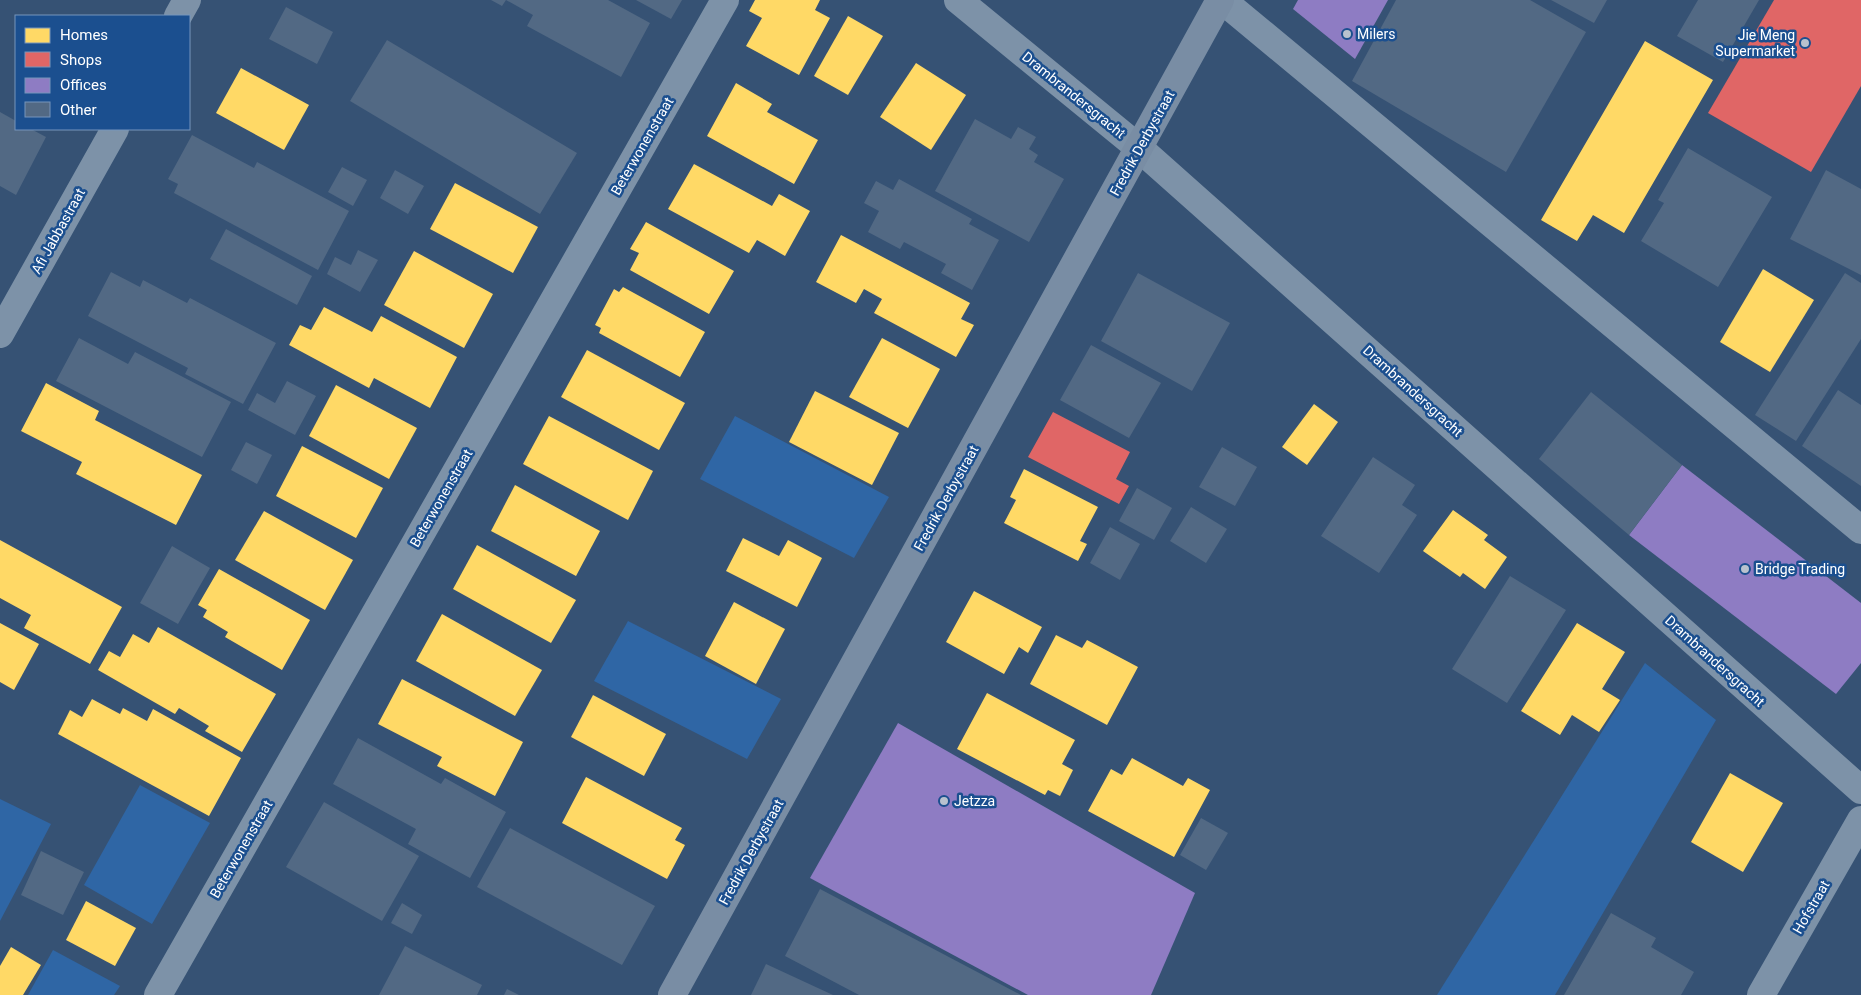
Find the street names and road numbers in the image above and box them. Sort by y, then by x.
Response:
street label: Drambrandersgracht [1019,48,1129,142]
street label: Fredrik Derbystraat [1106,87,1178,199]
street label: Beterwonenstraat [607,94,677,198]
street label: Afi Jabbastraat [28,185,88,276]
street label: Drambrandersgracht [1360,342,1466,440]
street label: Fredrik Derbystraat [910,442,982,554]
street label: Beterwonenstraat [406,446,476,550]
street label: Drambrandersgracht [1662,612,1768,710]
street label: Fredrik Derbystraat [715,796,787,908]
street label: Beterwonenstraat [206,797,276,901]
street label: Hofstraat [1789,877,1833,937]

